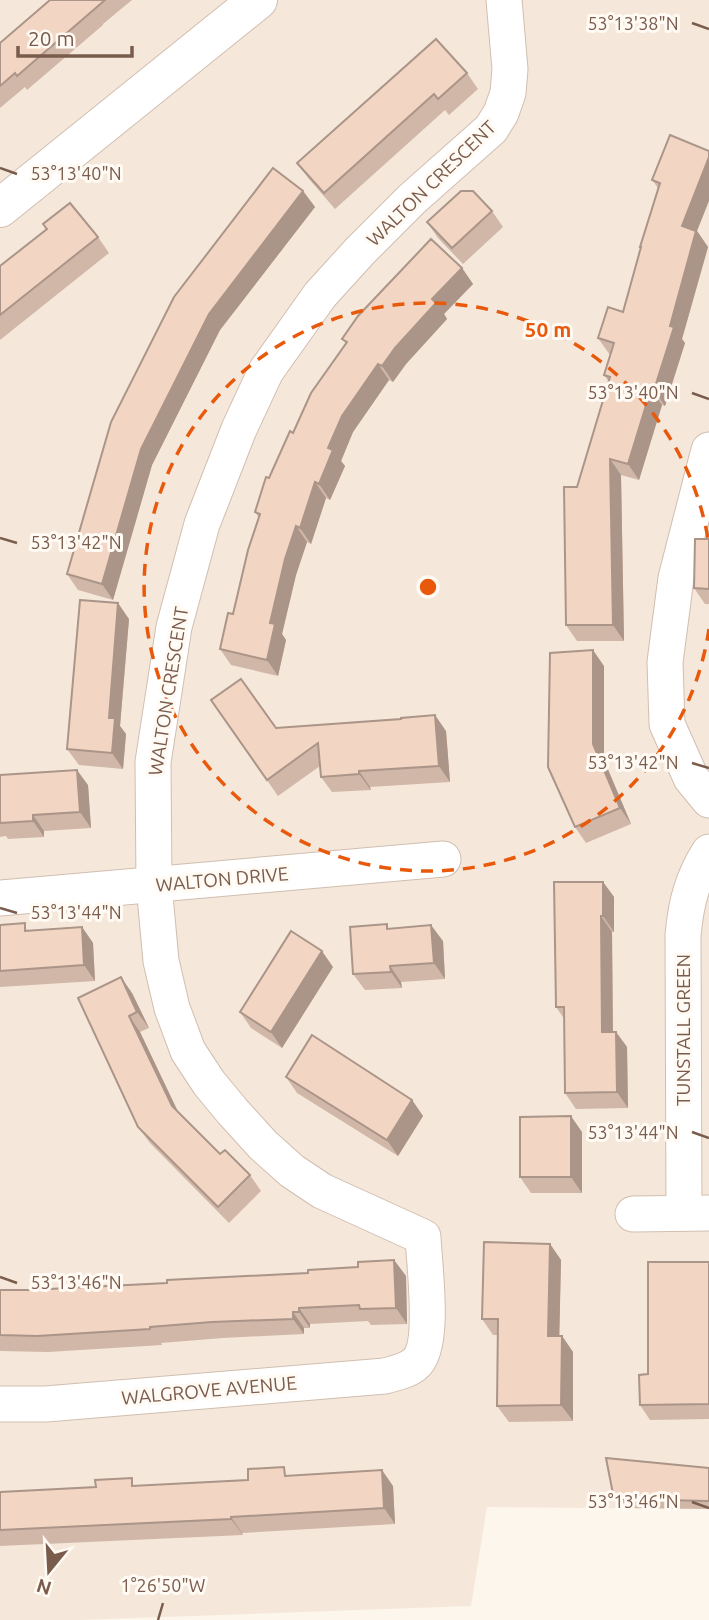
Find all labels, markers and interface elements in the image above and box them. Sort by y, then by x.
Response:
text: 53°13'38"N [587,13,679,33]
scale bar [18,14,131,58]
text: 20 m [28,26,75,50]
street label: WALTON CRESCENT [362,115,500,250]
text: 53°13'40"N [30,163,122,183]
text: 50 m [525,317,571,341]
text: 53°13'40"N [587,382,679,402]
text: 53°13'42"N [30,532,122,552]
centre of rings [416,575,440,599]
street label: WALTON CRESCENT [144,604,192,777]
text: 53°13'42"N [587,752,679,772]
street label: WALTON DRIVE [155,862,289,896]
text: 53°13'44"N [30,902,122,922]
street label: TUNSTALL GREEN [672,954,694,1106]
text: 53°13'44"N [587,1122,679,1142]
text: 53°13'46"N [30,1272,122,1292]
street label: WALGROVE AVENUE [120,1371,298,1409]
text: 53°13'46"N [587,1491,679,1511]
north arrow [14,1536,84,1606]
text: N [34,1575,54,1600]
text: 1°26'50"W [121,1575,206,1595]

